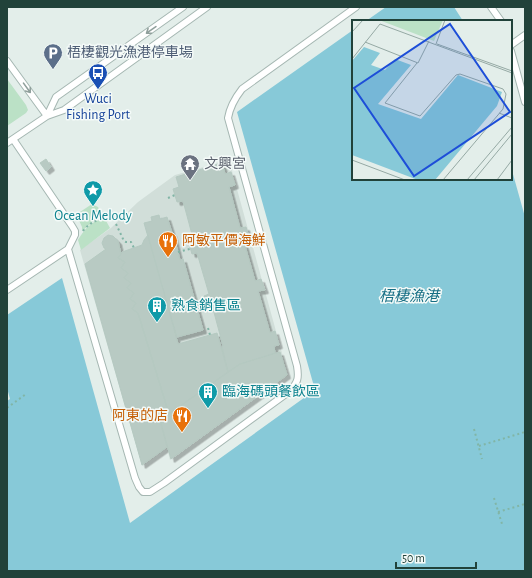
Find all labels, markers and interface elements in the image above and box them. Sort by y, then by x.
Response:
inset map [352,20,512,180]
one-way arrow [146,26,157,34]
parking icon: 梧棲觀光漁港停車場 [42,42,64,70]
place label: 梧棲觀光漁港停車場 [67,45,193,60]
bus stop icon: Wuci Fishing Port [87,62,109,90]
one-way arrow [23,83,31,94]
place label: Wuci Fishing Port [66,92,131,122]
temple icon: 文興宮 [179,153,201,181]
place label: 文興宮 [204,156,246,171]
place icon: Ocean Melody [82,179,104,207]
place label: Ocean Melody [54,209,132,223]
restaurant icon: 阿敏平價海鮮 [157,230,179,258]
place label: 阿敏平價海鮮 [182,233,266,248]
water label: 梧棲漁港 [379,288,441,304]
building icon: 熟食銷售區 [146,295,168,323]
place label: 熟食銷售區 [171,297,241,313]
building icon: 臨海碼頭餐飲區 [197,381,219,409]
place label: 臨海碼頭餐飲區 [222,384,320,399]
restaurant icon: 阿東的店 [171,405,193,433]
place label: 阿東的店 [112,407,168,423]
scale bar [396,544,476,570]
text: 50 m [402,552,425,564]

